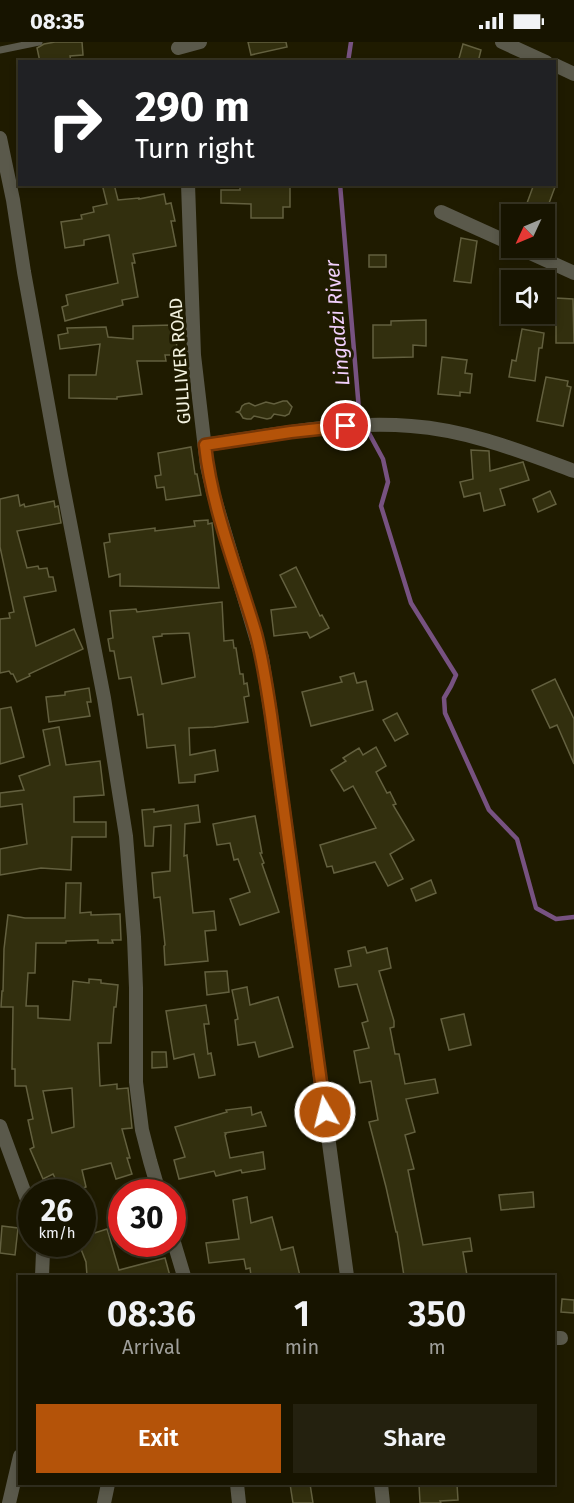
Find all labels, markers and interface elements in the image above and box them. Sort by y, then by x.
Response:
text: 08:35 [30,8,85,35]
text: 290 m [135,82,250,132]
icon: right [36,84,114,162]
text: Turn right [135,133,255,165]
north arrow [501,204,555,258]
map controls [501,204,555,324]
water label: Lingadzi River [319,258,354,387]
button: sound [501,270,555,324]
street label: GULLIVER ROAD [165,297,195,425]
pin [320,400,371,451]
icon: arrive [329,409,362,442]
position arrow [293,1080,357,1144]
speed limit sign: 30 [108,1179,186,1257]
text: 26 [41,1193,73,1229]
text: km/h [38,1224,76,1242]
text: 08:36 [107,1292,196,1336]
text: 1 [294,1292,310,1336]
text: 350 [408,1292,466,1336]
text: Arrival [122,1335,181,1359]
text: min [285,1335,319,1359]
text: m [428,1335,446,1359]
button: Exit [36,1404,281,1473]
button: Share [293,1404,537,1473]

